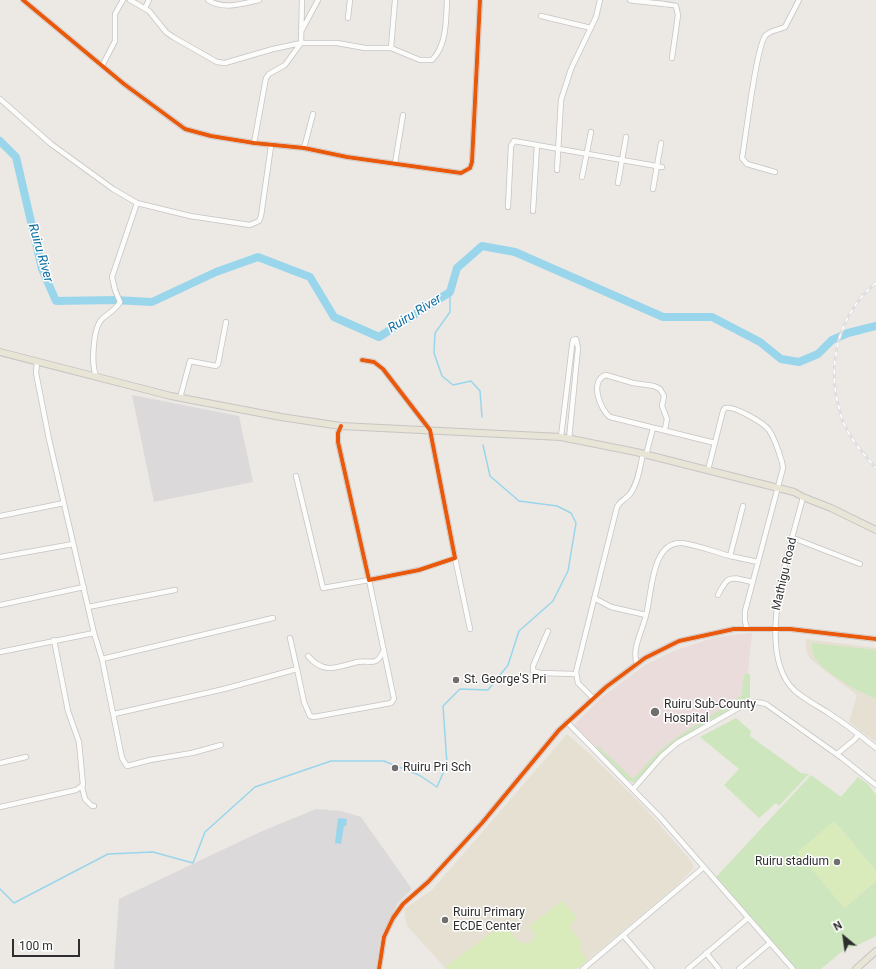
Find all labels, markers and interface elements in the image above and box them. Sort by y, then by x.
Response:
water label: Ruiru River [24,222,56,284]
water label: Ruiru River [385,291,445,337]
street label: Mathigu Road [770,536,800,612]
place label: St. George'S Pri [464,673,546,687]
marker: St. George'S Pri [451,675,461,685]
place label: Ruiru Sub-County Hospital [664,698,756,726]
marker: Ruiru Sub-County Hospital [649,706,661,718]
place label: Ruiru Pri Sch [403,761,471,775]
marker: Ruiru Pri Sch [390,763,400,773]
place label: Ruiru stadium [755,855,829,869]
marker: Ruiru stadium [832,857,842,867]
place label: Ruiru Primary ECDE Center [453,906,525,934]
marker: Ruiru Primary ECDE Center [440,915,450,925]
north arrow [824,917,864,957]
text: N [831,919,844,934]
scale bar [14,931,82,957]
text: 100 m [19,939,53,953]

